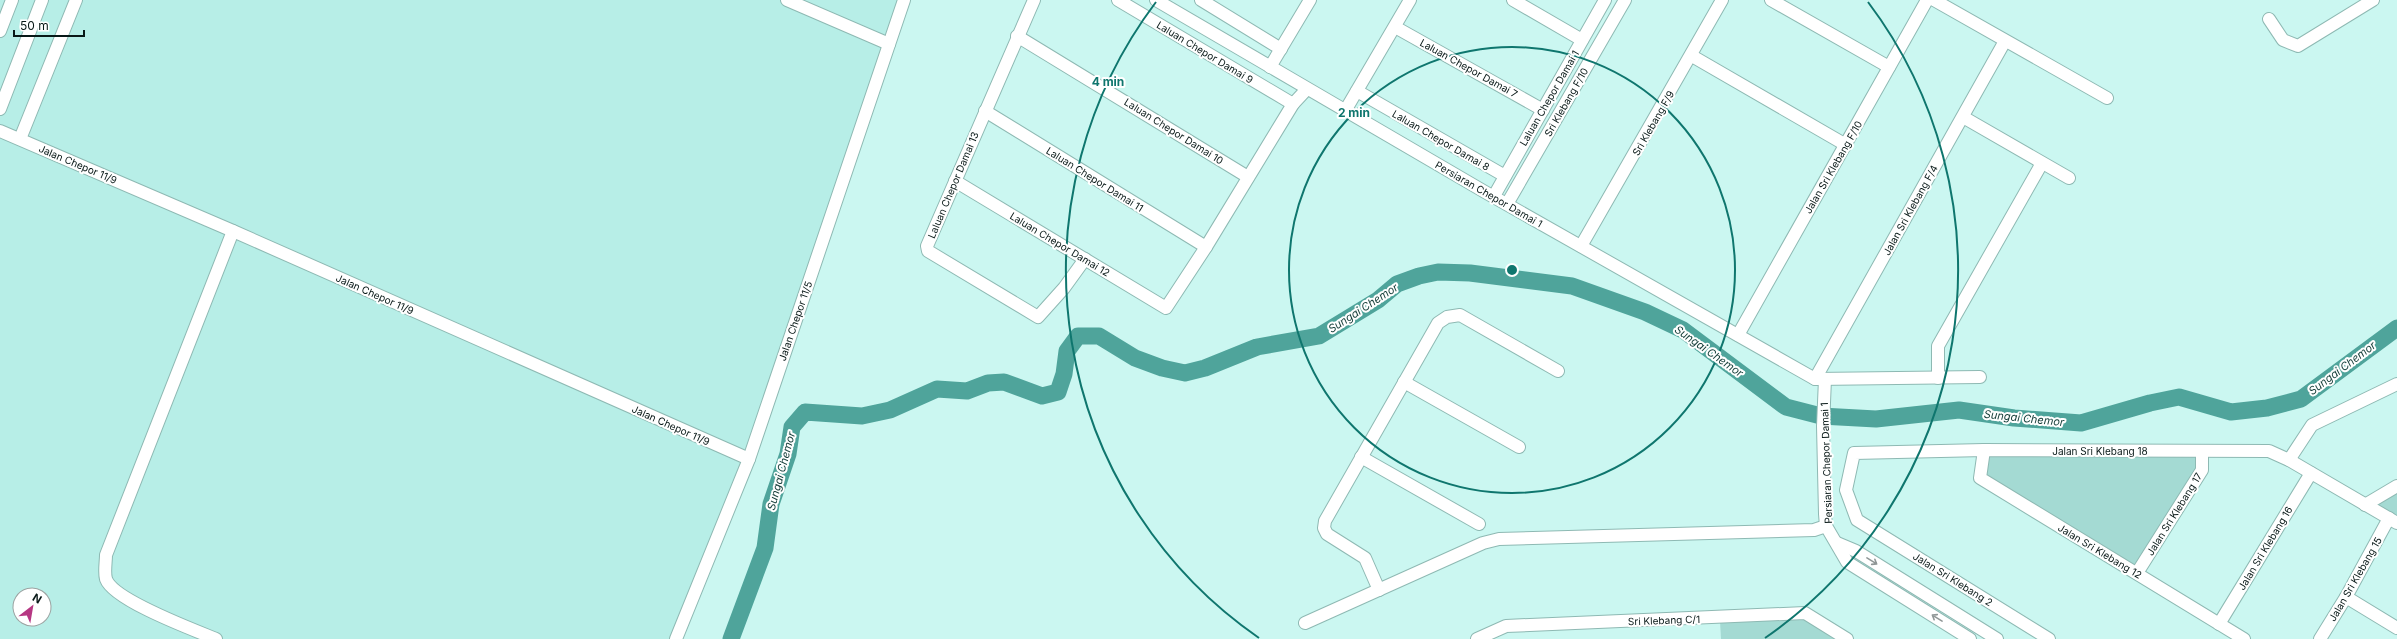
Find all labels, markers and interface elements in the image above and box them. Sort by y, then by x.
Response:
scale bar [14,12,84,38]
text: 50 m [20,18,49,33]
street label: Laluan Chepor Damai 9 [1155,18,1255,86]
street label: Laluan Chepor Damai 7 [1418,36,1520,100]
street label: Laluan Chepor Damai 1 [1517,48,1581,148]
street label: Sri Klebang F/10 [1542,66,1590,138]
text: 4 min [1092,74,1124,89]
street label: Sri Klebang F/9 [1630,88,1676,158]
street label: Laluan Chepor Damai 10 [1122,96,1226,166]
text: 2 min [1338,105,1370,120]
street label: Laluan Chepor Damai 8 [1390,107,1492,173]
street label: Jalan Sri Klebang F/10 [1802,118,1864,216]
street label: Laluan Chepor Damai 13 [925,130,981,240]
street label: Jalan Chepor 11/9 [37,142,119,186]
street label: Laluan Chepor Damai 11 [1044,144,1146,214]
street label: Persiaran Chepor Damai 1 [1433,158,1545,230]
street label: Jalan Sri Klebang F/4 [1880,163,1940,257]
street label: Laluan Chepor Damai 12 [1008,209,1112,279]
centre of rings [1505,263,1519,277]
street label: Jalan Chepor 11/9 [334,271,416,317]
street label: Jalan Chepor 11/5 [776,279,814,363]
water label: Sungai Chemor [1325,280,1401,336]
water label: Sungai Chemor [1672,322,1747,380]
water label: Sungai Chemor [2306,338,2379,398]
street label: Jalan Chepor 11/9 [630,402,712,448]
street label: Persiaran Chepor Damai 1 [1818,402,1834,524]
water label: Sungai Chemor [1983,407,2066,429]
water label: Sungai Chemor [764,429,798,512]
street label: Jalan Sri Klebang 18 [2052,445,2148,457]
street label: Jalan Sri Klebang 17 [2144,470,2204,557]
street label: Jalan Sri Klebang 16 [2235,504,2295,592]
street label: Jalan Sri Klebang 12 [2056,521,2144,581]
street label: Jalan Sri Klebang 15 [2326,535,2384,623]
street label: Jalan Sri Klebang 2 [1911,550,1995,608]
one-way arrow [1866,557,1877,565]
north arrow [12,587,52,627]
text: N [30,590,44,607]
street label: Sri Klebang C/1 [1628,613,1700,627]
one-way arrow [1931,614,1943,622]

